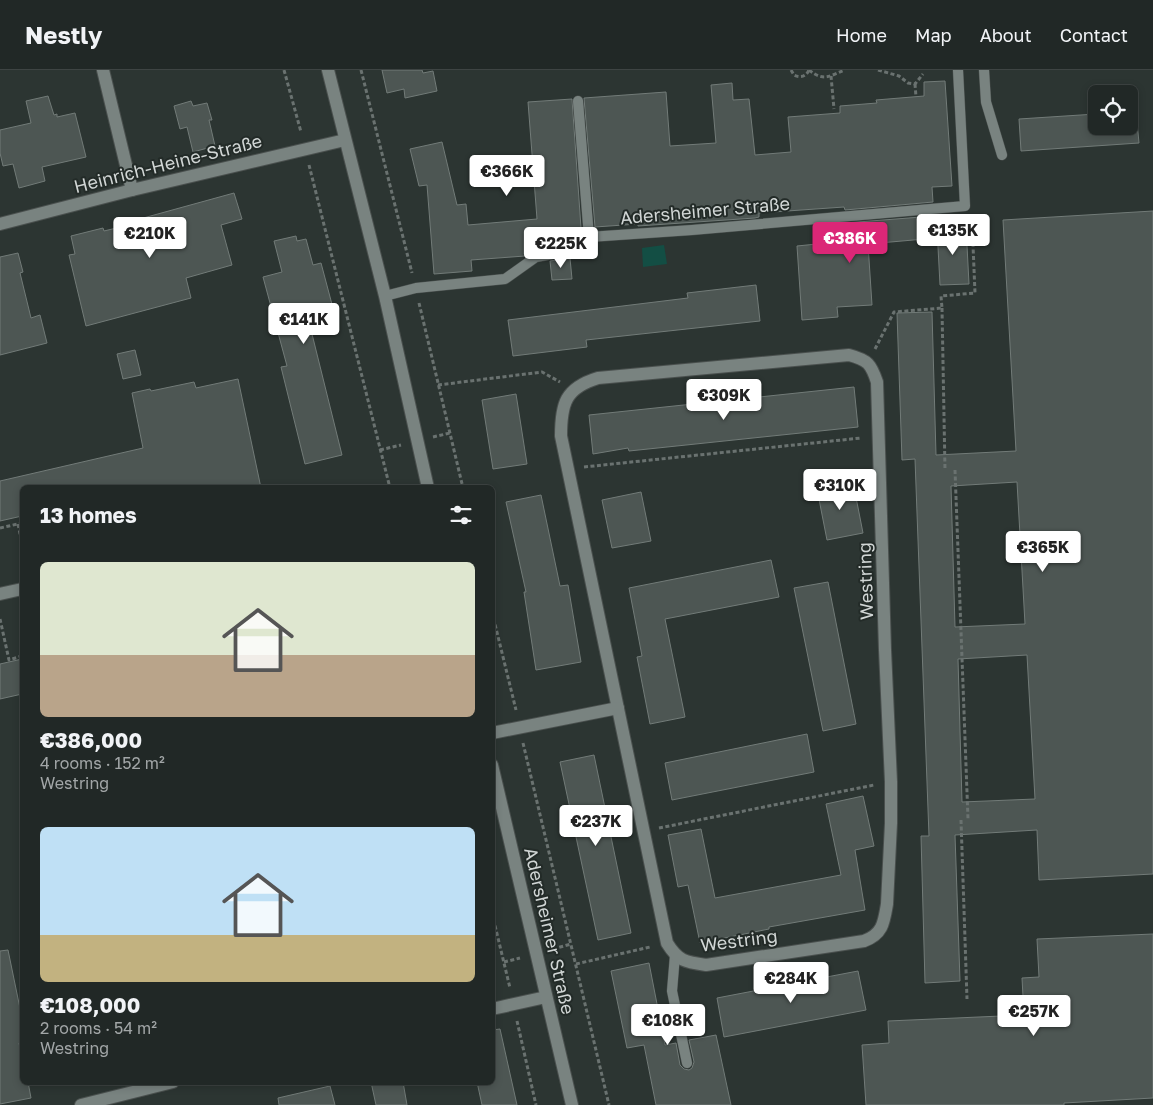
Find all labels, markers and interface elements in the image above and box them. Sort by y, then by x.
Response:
text: Nestly [25,20,102,49]
text: Home [836,24,887,46]
text: Map [915,24,952,46]
text: About [980,24,1032,46]
text: Contact [1060,24,1128,46]
map controls [1088,85,1138,135]
button: locate [1088,85,1138,135]
street label: Heinrich-Heine-Straße [71,129,264,197]
pin: €366K [472,154,542,197]
text: €366K [481,161,533,181]
street label: Adersheimer Straße [619,192,791,228]
pin: €135K [918,214,988,256]
pin: €210K [115,216,185,259]
text: €135K [928,220,978,240]
pin: €386K [815,222,885,264]
text: €210K [124,223,176,243]
pin: €225K [526,226,596,269]
text: €386K [823,228,877,248]
text: €225K [535,233,587,253]
pin: €141K [269,302,339,345]
text: €141K [279,309,329,329]
pin: €309K [689,378,759,421]
text: €309K [697,385,751,405]
pin: €310K [805,468,875,511]
text: €310K [814,475,866,495]
icon: filters [447,501,475,529]
text: 13 homes [40,502,137,528]
pin: €365K [1008,530,1078,573]
text: €365K [1017,537,1069,557]
street label: Westring [853,542,877,620]
icon: home [213,595,303,685]
text: €386,000 [40,727,142,753]
text: 4 rooms · 152 m² [40,753,165,773]
text: Westring [40,773,109,793]
pin: €237K [561,804,631,847]
text: €237K [570,811,622,831]
street label: Adersheimer Straße [520,845,580,1016]
icon: home [213,860,303,950]
street label: Westring [699,924,779,956]
pin: €284K [756,962,826,1004]
text: €284K [765,968,817,988]
text: €108,000 [40,992,140,1018]
pin: €257K [999,994,1069,1037]
text: €257K [1008,1001,1060,1021]
pin: €108K [633,1004,703,1046]
text: €108K [642,1010,694,1030]
text: 2 rooms · 54 m² [40,1018,157,1038]
text: Westring [40,1038,109,1058]

